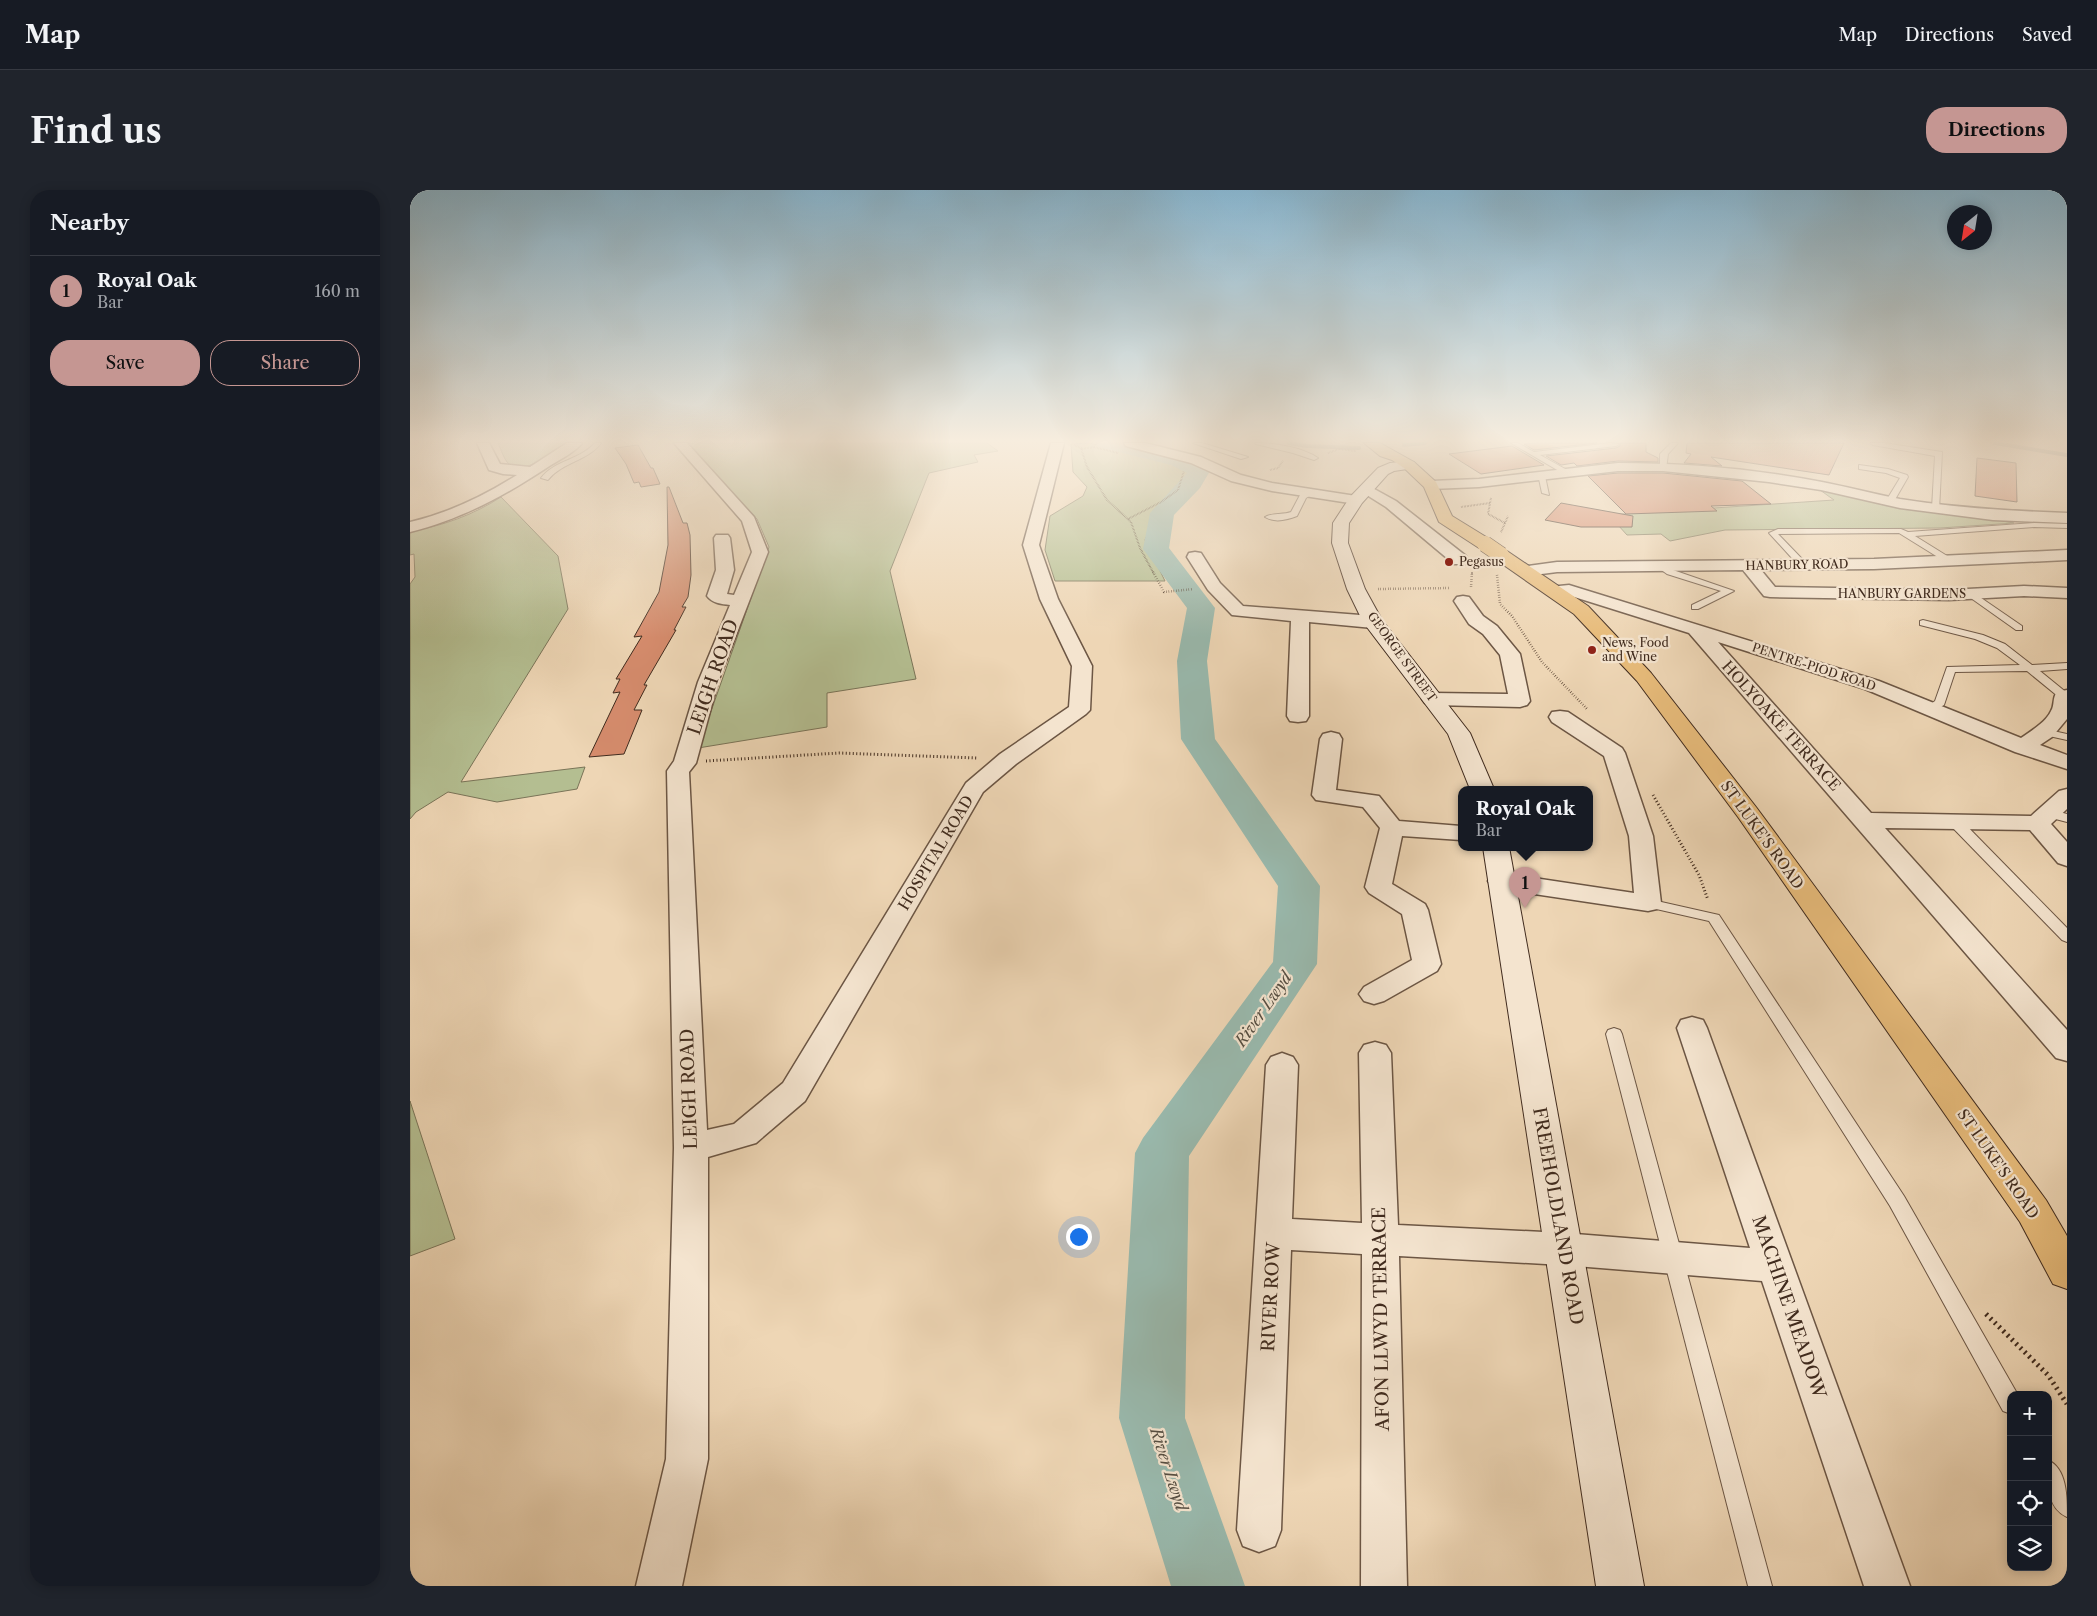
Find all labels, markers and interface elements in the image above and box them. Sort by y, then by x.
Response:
text: Map [25,20,80,49]
text: Map [1838,24,1877,46]
text: Directions [1905,24,1994,46]
text: Saved [2022,24,2072,46]
button: Directions [1926,107,2067,153]
text: Find us [30,109,162,152]
north arrow [1947,205,1992,250]
text: Nearby [50,210,129,235]
text: Royal Oak [97,269,197,292]
text: 1 [62,281,70,301]
text: 160 m [315,281,360,301]
text: Bar [97,292,123,312]
button: Save [50,340,200,386]
button: Share [210,340,360,386]
place label: Pegasus [1459,554,1504,569]
marker: Pegasus [1443,556,1455,568]
street label: HANBURY ROAD [1745,556,1849,573]
street label: HANBURY GARDENS [1838,586,1966,601]
street label: GEORGE STREET [1365,609,1440,705]
street label: LEIGH ROAD [683,616,743,738]
place label: News, Food and Wine [1602,635,1669,664]
street label: PENTRE-PIOD ROAD [1750,639,1878,694]
marker: News, Food and Wine [1586,644,1598,656]
street label: HOLYOAKE TERRACE [1718,657,1845,795]
street label: ST LUKE'S ROAD [1717,777,1808,893]
popup [1458,786,1593,851]
street label: HOSPITAL ROAD [894,792,977,914]
text: Royal Oak [1476,797,1575,820]
text: Bar [1476,820,1502,840]
pin: 1 [1509,867,1541,908]
water label: River Lwyd [1229,967,1297,1052]
street label: LEIGH ROAD [676,1028,702,1150]
street label: ST LUKE'S ROAD [1954,1105,2043,1222]
street label: FREEHOLDLAND ROAD [1528,1106,1588,1326]
street label: AFON LLWYD TERRACE [1368,1207,1394,1432]
street label: MACHINE MEADOW [1747,1213,1831,1402]
your location [1066,1224,1092,1250]
street label: RIVER ROW [1257,1240,1285,1352]
map controls [2007,1391,2052,1571]
button: + [2007,1391,2052,1436]
water label: River Lwyd [1146,1423,1192,1514]
button: − [2007,1436,2052,1481]
button: locate [2007,1481,2052,1526]
button: layers [2007,1526,2052,1571]

